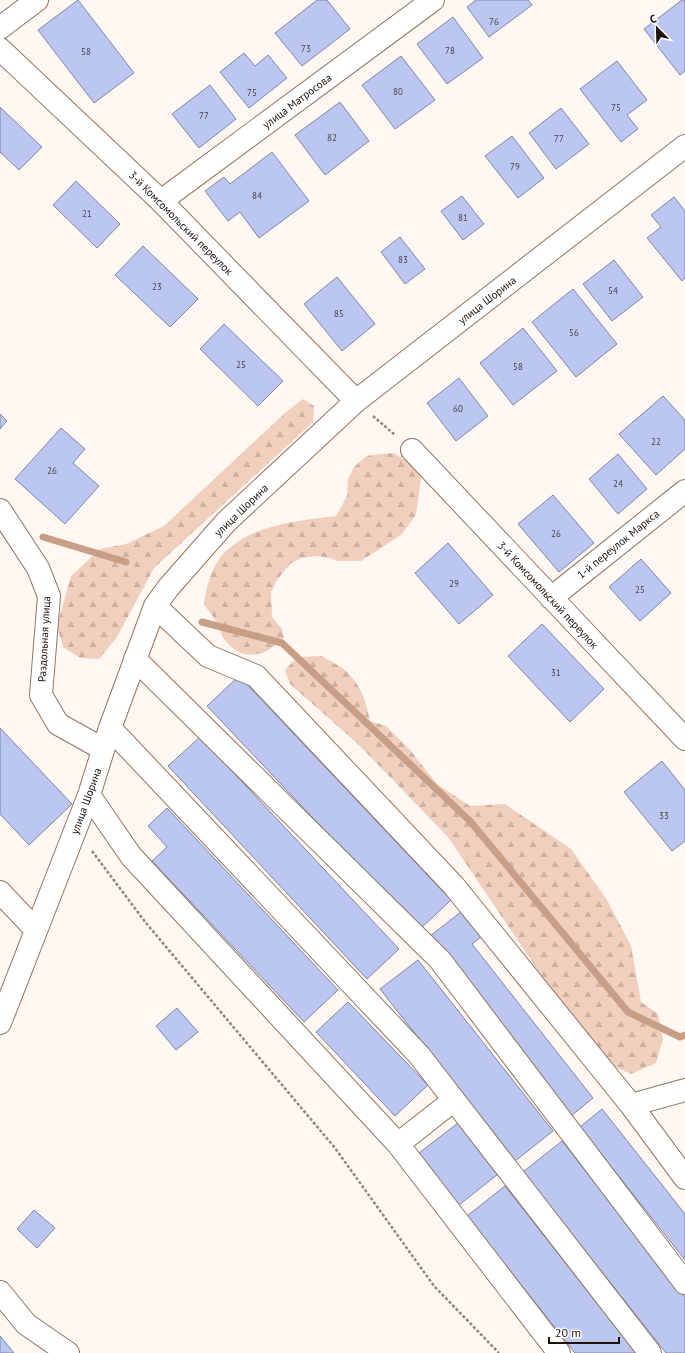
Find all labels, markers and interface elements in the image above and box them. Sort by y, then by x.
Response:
north arrow [637,8,677,48]
text: С [648,11,659,26]
house number: 76 [489,16,499,27]
house number: 73 [301,43,311,54]
house number: 78 [445,45,455,56]
house number: 58 [81,46,91,57]
street label: улица Матросова [260,70,334,132]
house number: 80 [393,86,403,97]
house number: 75 [247,87,257,98]
house number: 75 [611,102,621,113]
house number: 77 [199,110,209,121]
house number: 82 [327,132,337,143]
house number: 77 [554,133,564,144]
house number: 79 [510,161,520,172]
street label: 3-й Комсомольский переулок [126,168,237,279]
house number: 84 [252,190,262,201]
house number: 21 [82,208,92,219]
house number: 81 [458,212,468,223]
house number: 83 [398,254,408,265]
street label: улица Шорина [455,273,519,327]
house number: 23 [152,281,162,292]
house number: 54 [608,285,618,296]
house number: 85 [334,308,344,319]
house number: 56 [569,327,579,338]
house number: 25 [236,359,246,370]
house number: 58 [513,361,523,372]
house number: 60 [453,403,463,414]
house number: 22 [651,436,661,447]
house number: 26 [47,465,57,476]
house number: 24 [613,478,623,489]
street label: улица Шорина [211,481,271,539]
street label: 1-й переулок Маркса [574,506,662,582]
house number: 26 [551,528,561,539]
street label: 3-й Комсомольский переулок [495,538,602,652]
house number: 29 [449,578,459,589]
house number: 25 [635,584,645,595]
street label: Раздольная улица [35,596,53,682]
house number: 31 [551,667,561,678]
street label: улица Шорина [67,766,105,836]
house number: 33 [659,810,669,821]
scale bar [549,1319,619,1345]
text: 20 m [555,1325,581,1340]

